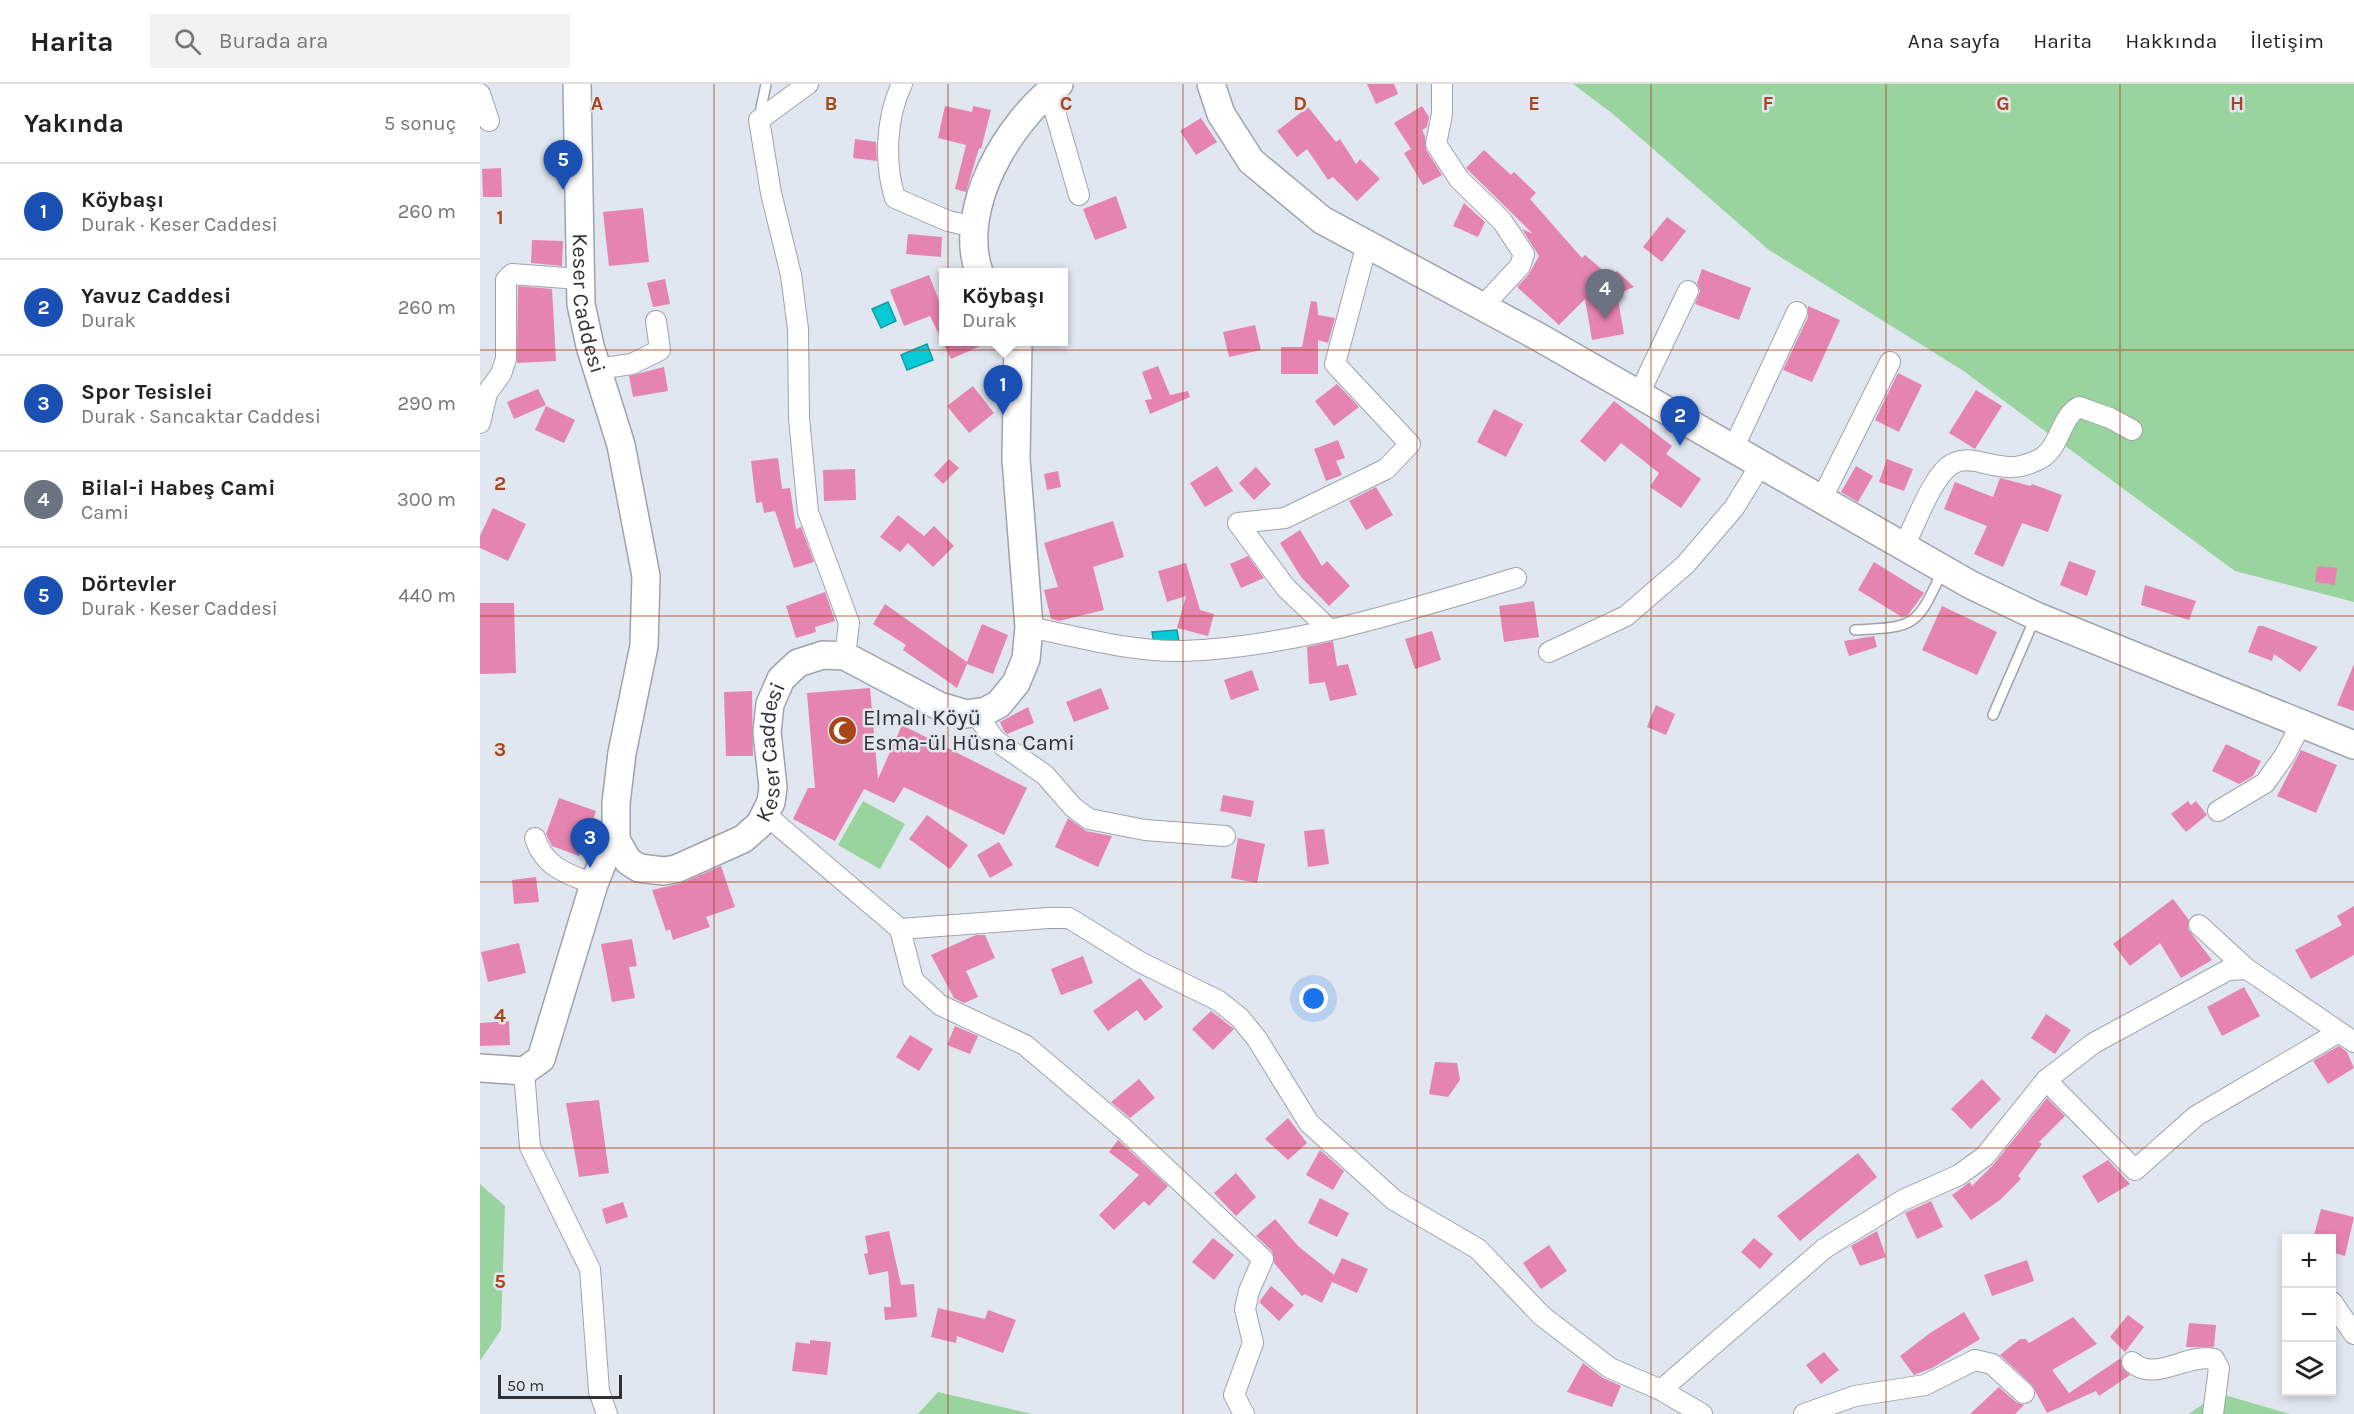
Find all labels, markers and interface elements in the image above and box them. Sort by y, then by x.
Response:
search box [150,14,570,68]
text: Harita [30,25,114,58]
icon: search [171,25,204,58]
text: Burada ara [219,28,328,54]
text: Ana sayfa [1908,29,2000,53]
text: Harita [2033,29,2092,53]
text: Hakkında [2125,29,2217,53]
text: İletişim [2250,29,2324,53]
text: A [591,92,604,115]
text: B [825,92,837,115]
text: C [1060,92,1072,115]
text: D [1293,92,1307,115]
text: E [1528,92,1540,115]
text: F [1763,92,1774,115]
text: G [1996,92,2010,115]
text: H [2230,92,2244,115]
text: Yakında [24,108,124,139]
text: 5 sonuç [384,112,456,135]
pin: 5 [544,141,583,190]
text: Köybaşı [81,187,164,213]
text: 1 [40,200,47,223]
text: 260 m [398,200,456,223]
text: 1 [496,206,504,229]
text: Durak · Keser Caddesi [81,213,278,236]
street label: Keser Caddesi [567,233,611,377]
popup [939,268,1068,346]
pin: 4 [1586,270,1624,319]
text: Yavuz Caddesi [81,283,231,309]
text: Köybaşı [962,283,1045,309]
text: 2 [37,296,50,319]
text: 260 m [398,296,456,319]
text: Durak [81,309,136,332]
text: Durak [962,309,1017,332]
pin: 1 [984,366,1022,415]
text: Spor Tesislei [81,379,213,405]
text: 3 [37,392,50,415]
text: 290 m [397,392,456,415]
pin: 2 [1660,396,1700,446]
text: Durak · Sancaktar Caddesi [81,405,321,428]
text: 2 [494,472,506,495]
text: Bilal-i Habeş Cami [81,475,275,501]
text: 4 [38,488,49,511]
text: 300 m [397,488,456,511]
text: Cami [81,501,129,524]
text: Dörtevler [81,571,176,597]
text: 5 [38,584,49,607]
text: 440 m [398,584,456,607]
text: Durak · Keser Caddesi [81,597,278,620]
street label: Keser Caddesi [750,678,791,827]
place label: Elmalı Köyü Esma-ül Hüsna Cami [863,705,1075,756]
mosque icon: Elmalı Köyü Esma-ül Hüsna Cami [826,715,858,747]
text: 3 [494,738,506,761]
pin: 3 [570,818,610,868]
your location [1299,984,1328,1013]
text: 4 [494,1004,506,1027]
map controls [2282,1234,2336,1396]
button: + [2282,1234,2336,1288]
text: 5 [494,1270,506,1293]
button: − [2282,1288,2336,1342]
button: layers [2282,1342,2336,1396]
scale bar [498,1372,622,1400]
text: 50 m [507,1376,544,1395]

